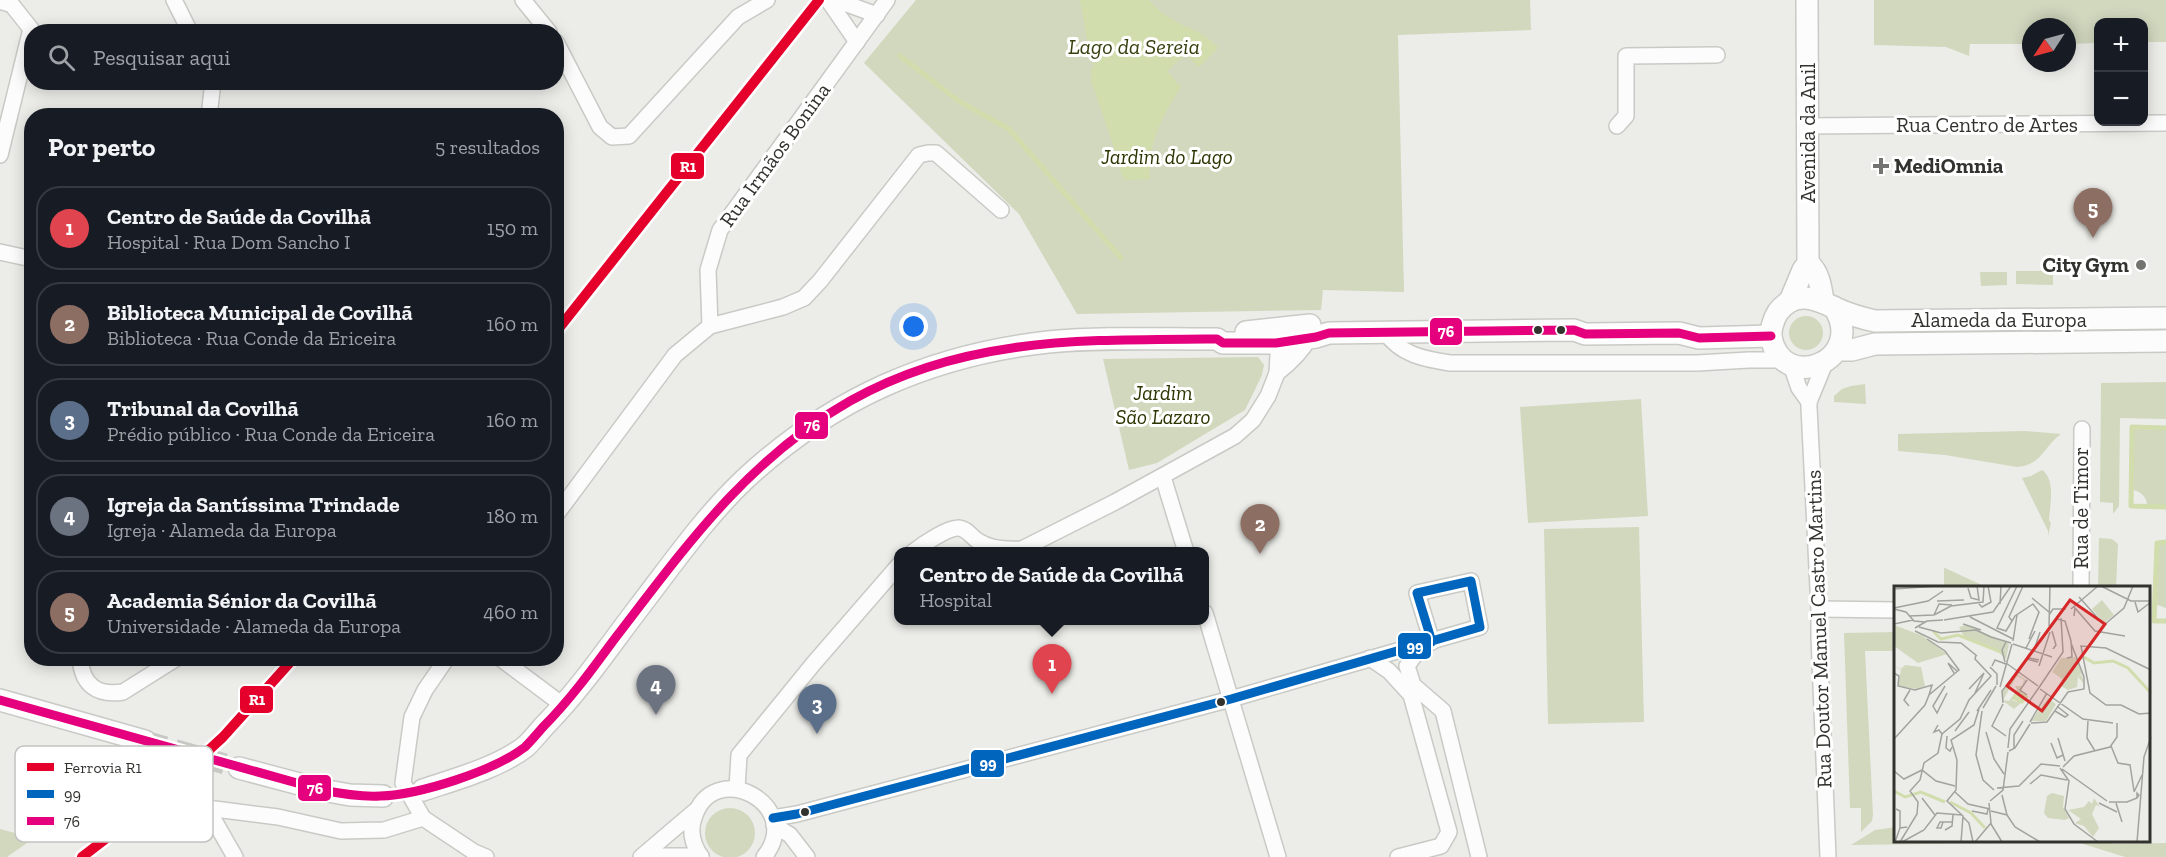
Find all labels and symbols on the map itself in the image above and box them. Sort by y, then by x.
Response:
north arrow [2022,18,2076,72]
water label: Lago da Sereia [1068,33,1200,60]
street label: Avenida da Anil [1795,63,1820,203]
street label: Rua Irmãos Bonina [714,78,835,232]
street label: Rua Centro de Artes [1896,112,2078,137]
park label: Jardim do Lago [1100,144,1233,169]
line badge: R1 [670,152,705,180]
place label: MediOmnia [1894,153,2004,178]
text: R1 [680,157,697,176]
marker: MediOmnia [1872,157,1890,175]
pin: 5 [2074,188,2112,238]
place label: City Gym [2043,252,2130,277]
marker: City Gym [2134,258,2148,272]
street label: Alameda da Europa [1911,307,2087,332]
your location [899,312,928,341]
line badge: 76 [1429,317,1463,346]
text: 76 [1438,322,1455,341]
unlabelled marker [1532,324,1544,336]
unlabelled marker [1555,324,1567,336]
park label: Jardim São Lazaro [1115,380,1211,429]
line badge: 76 [794,411,829,440]
text: 76 [804,416,821,435]
street label: Rua de Timor [2068,447,2093,569]
street label: Rua Doutor Manuel Castro Martins [1800,469,1837,789]
pin: 2 [1240,504,1280,554]
inset map [1894,586,2151,842]
line badge: 99 [1397,632,1432,660]
text: 99 [1406,637,1424,656]
pin: 1 [1032,644,1072,694]
pin: 4 [636,666,676,715]
pin: 3 [798,684,836,734]
line badge: R1 [239,685,274,714]
text: R1 [249,690,266,709]
unlabelled marker [1215,696,1227,708]
legend [15,746,213,842]
line badge: 99 [970,749,1005,778]
text: 99 [979,754,997,773]
text: Ferrovia R1 [64,758,142,777]
line badge: 76 [297,774,332,802]
text: 76 [307,779,324,798]
text: 99 [64,785,81,804]
unlabelled marker [799,806,811,818]
text: 76 [64,812,80,831]

